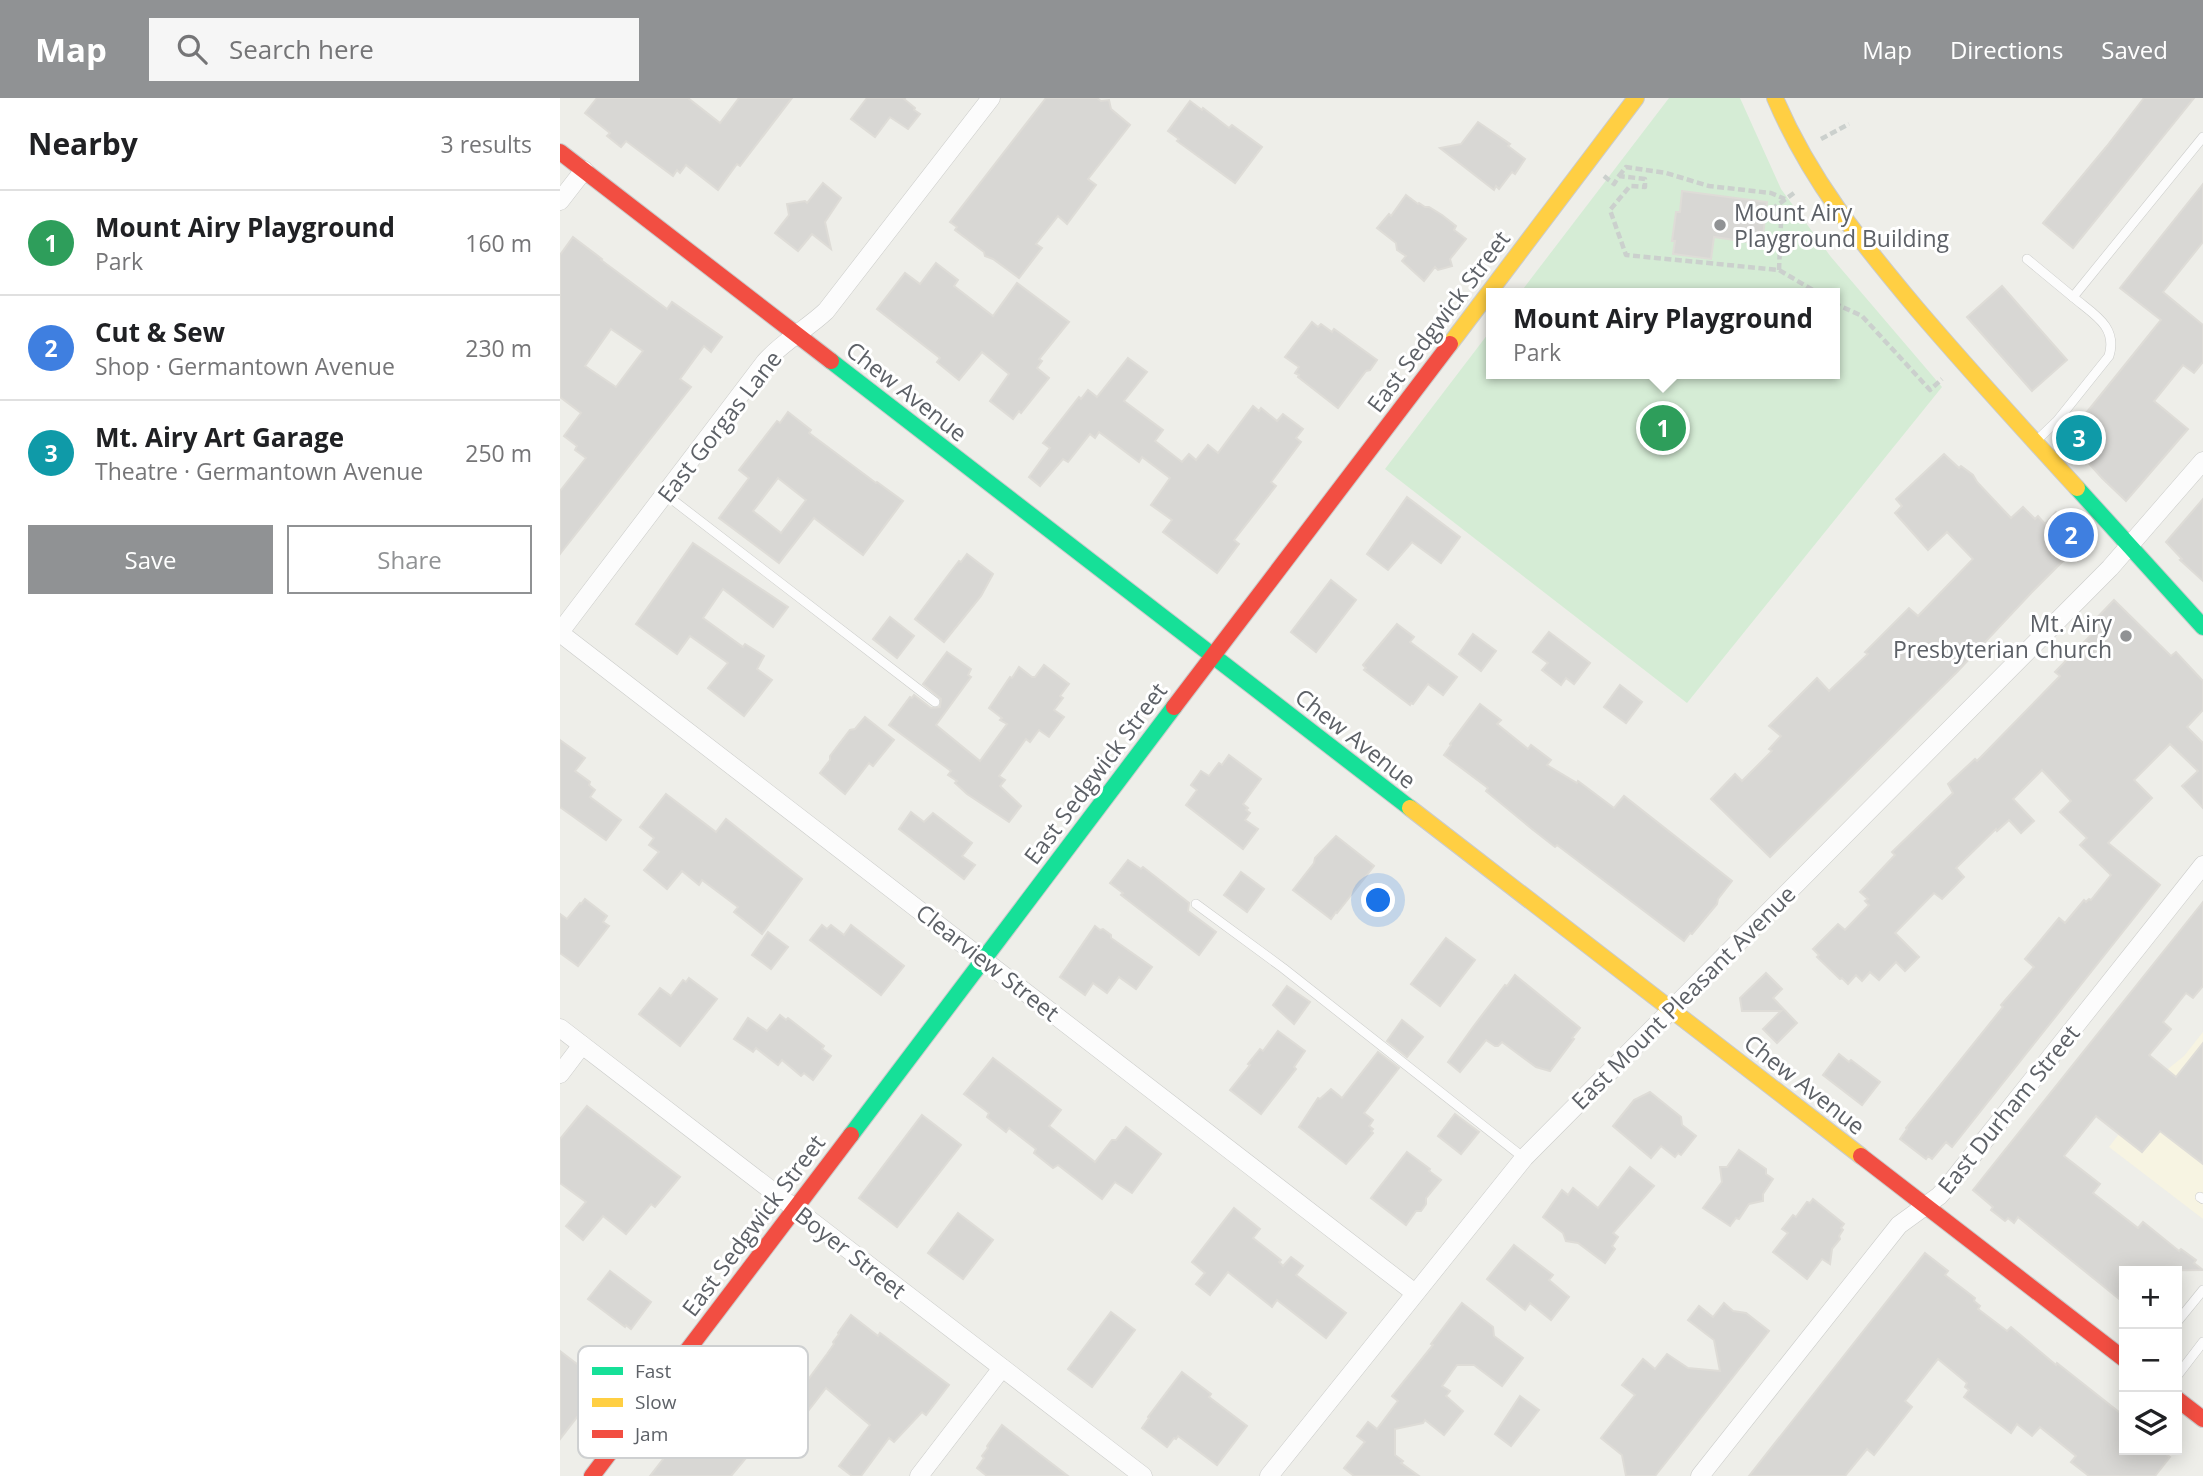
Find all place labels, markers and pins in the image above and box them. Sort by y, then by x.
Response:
place label: Mount Airy Playground Building [1734,196,1949,254]
marker: Mount Airy Playground Building [1712,217,1728,233]
pin: 1 [1640,402,1686,454]
pin: 3 [2056,412,2102,464]
pin: 2 [2048,509,2094,561]
place label: Mt. Airy Presbyterian Church [1893,607,2112,665]
marker: Mt. Airy Presbyterian Church [2118,628,2134,644]

